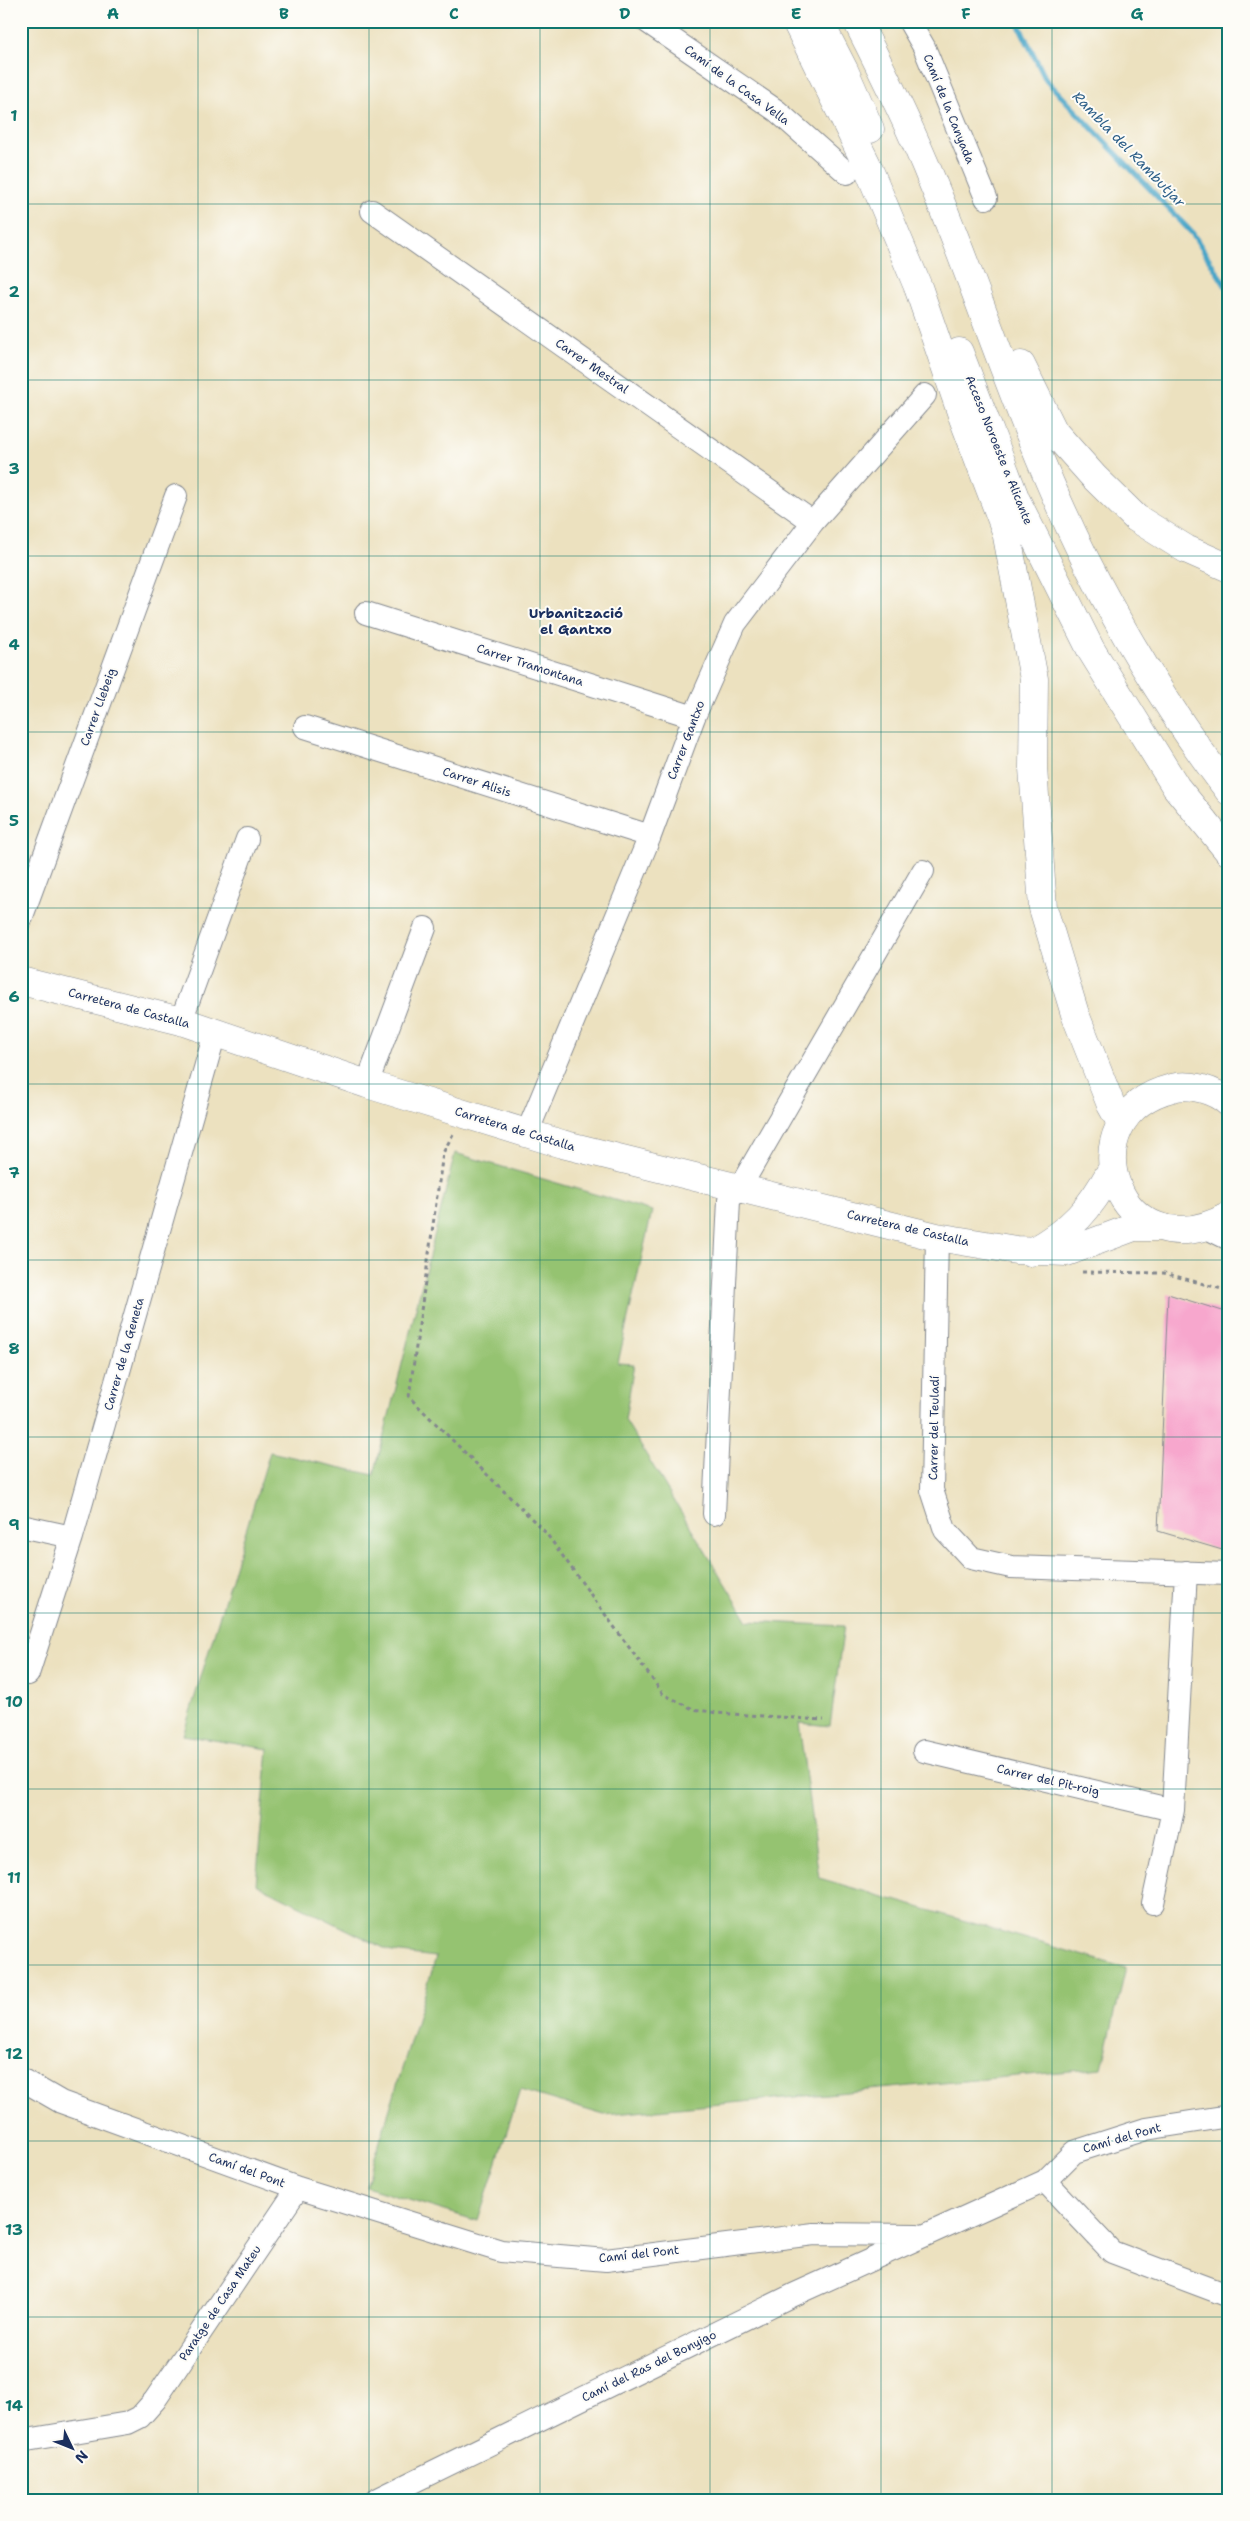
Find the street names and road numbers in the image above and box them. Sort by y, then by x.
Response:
street label: Camí de la Casa Vella [681,41,793,129]
street label: Camí de la Canyada [920,52,979,167]
street label: Carrer Mestral [552,335,632,397]
street label: Acceso Noroeste a Alicante [962,373,1036,527]
street label: Carrer Tramontana [474,640,586,690]
street label: Carrer Llebeig [76,666,120,748]
street label: Carrer Gantxo [664,698,708,782]
street label: Carrer Alisis [441,763,513,801]
street label: Carretera de Castalla [67,984,192,1032]
street label: Carretera de Castalla [453,1103,578,1155]
street label: Carretera de Castalla [845,1206,971,1250]
street label: Carrer de la Geneta [100,1295,148,1412]
street label: Carrer del Teuladí [925,1375,943,1480]
street label: Carrer del Pit-roig [995,1760,1101,1800]
street label: Camí del Pont [1081,2119,1163,2157]
street label: Camí del Pont [206,2149,288,2191]
street label: Paratge de Casa Mateu [175,2242,265,2364]
street label: Camí del Pont [598,2242,680,2266]
street label: Camí del Ras del Bonyigo [579,2326,719,2406]

